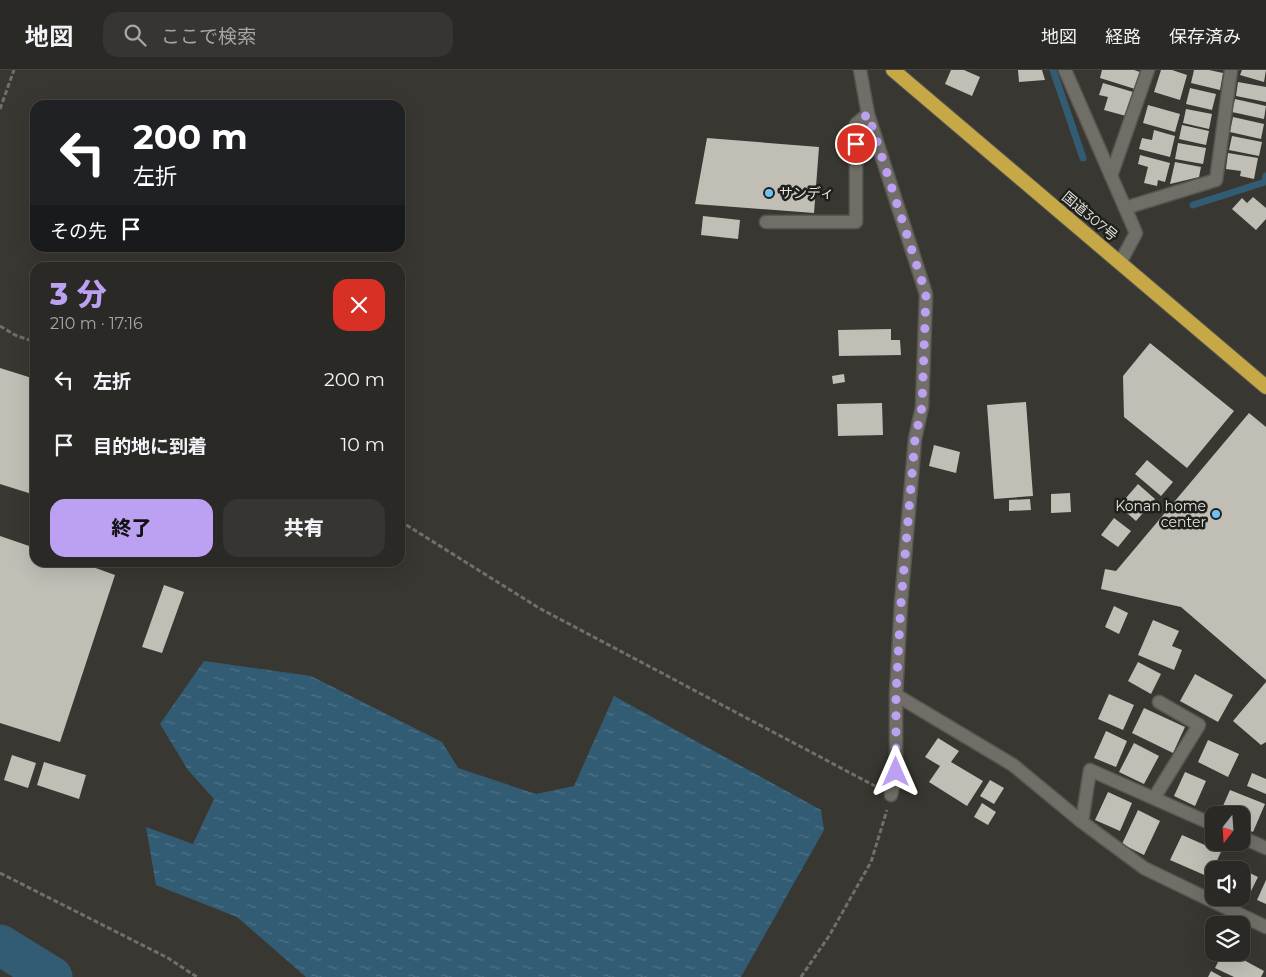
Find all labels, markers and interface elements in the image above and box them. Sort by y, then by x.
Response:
search box [103,12,453,57]
icon: search [121,21,149,49]
text: 地図 [25,22,73,51]
text: ここで検索 [161,25,256,48]
text: 地図 [1041,26,1077,48]
text: 経路 [1105,26,1141,48]
text: 保存済み [1169,26,1241,48]
text: 200 m [133,115,248,158]
icon: left [50,120,115,185]
pin [835,123,877,165]
icon: arrive [842,130,870,158]
text: 左折 [133,163,177,190]
place label: サンディ [779,184,834,202]
marker: サンディ [763,187,775,199]
street label: 国道307号 [1058,187,1122,245]
icon: arrive [117,215,145,243]
text: その先 [50,220,107,243]
text: 3 分 [50,276,107,313]
button: close [333,279,385,331]
text: 210 m · 17:16 [50,314,143,333]
icon: left [50,366,78,394]
text: 200 m [324,368,385,391]
text: 左折 [93,370,131,393]
icon: arrive [50,431,78,459]
text: 10 m [340,433,385,456]
text: 目的地に到着 [93,435,207,458]
place label: Konan home center [1115,497,1206,531]
button: 終了 [50,499,213,557]
button: 共有 [223,499,385,557]
marker: Konan home center [1210,508,1222,520]
position arrow [869,745,921,797]
north arrow [1205,806,1250,851]
map controls [1205,806,1250,961]
button: sound [1205,861,1250,906]
button: layers [1205,916,1250,961]

